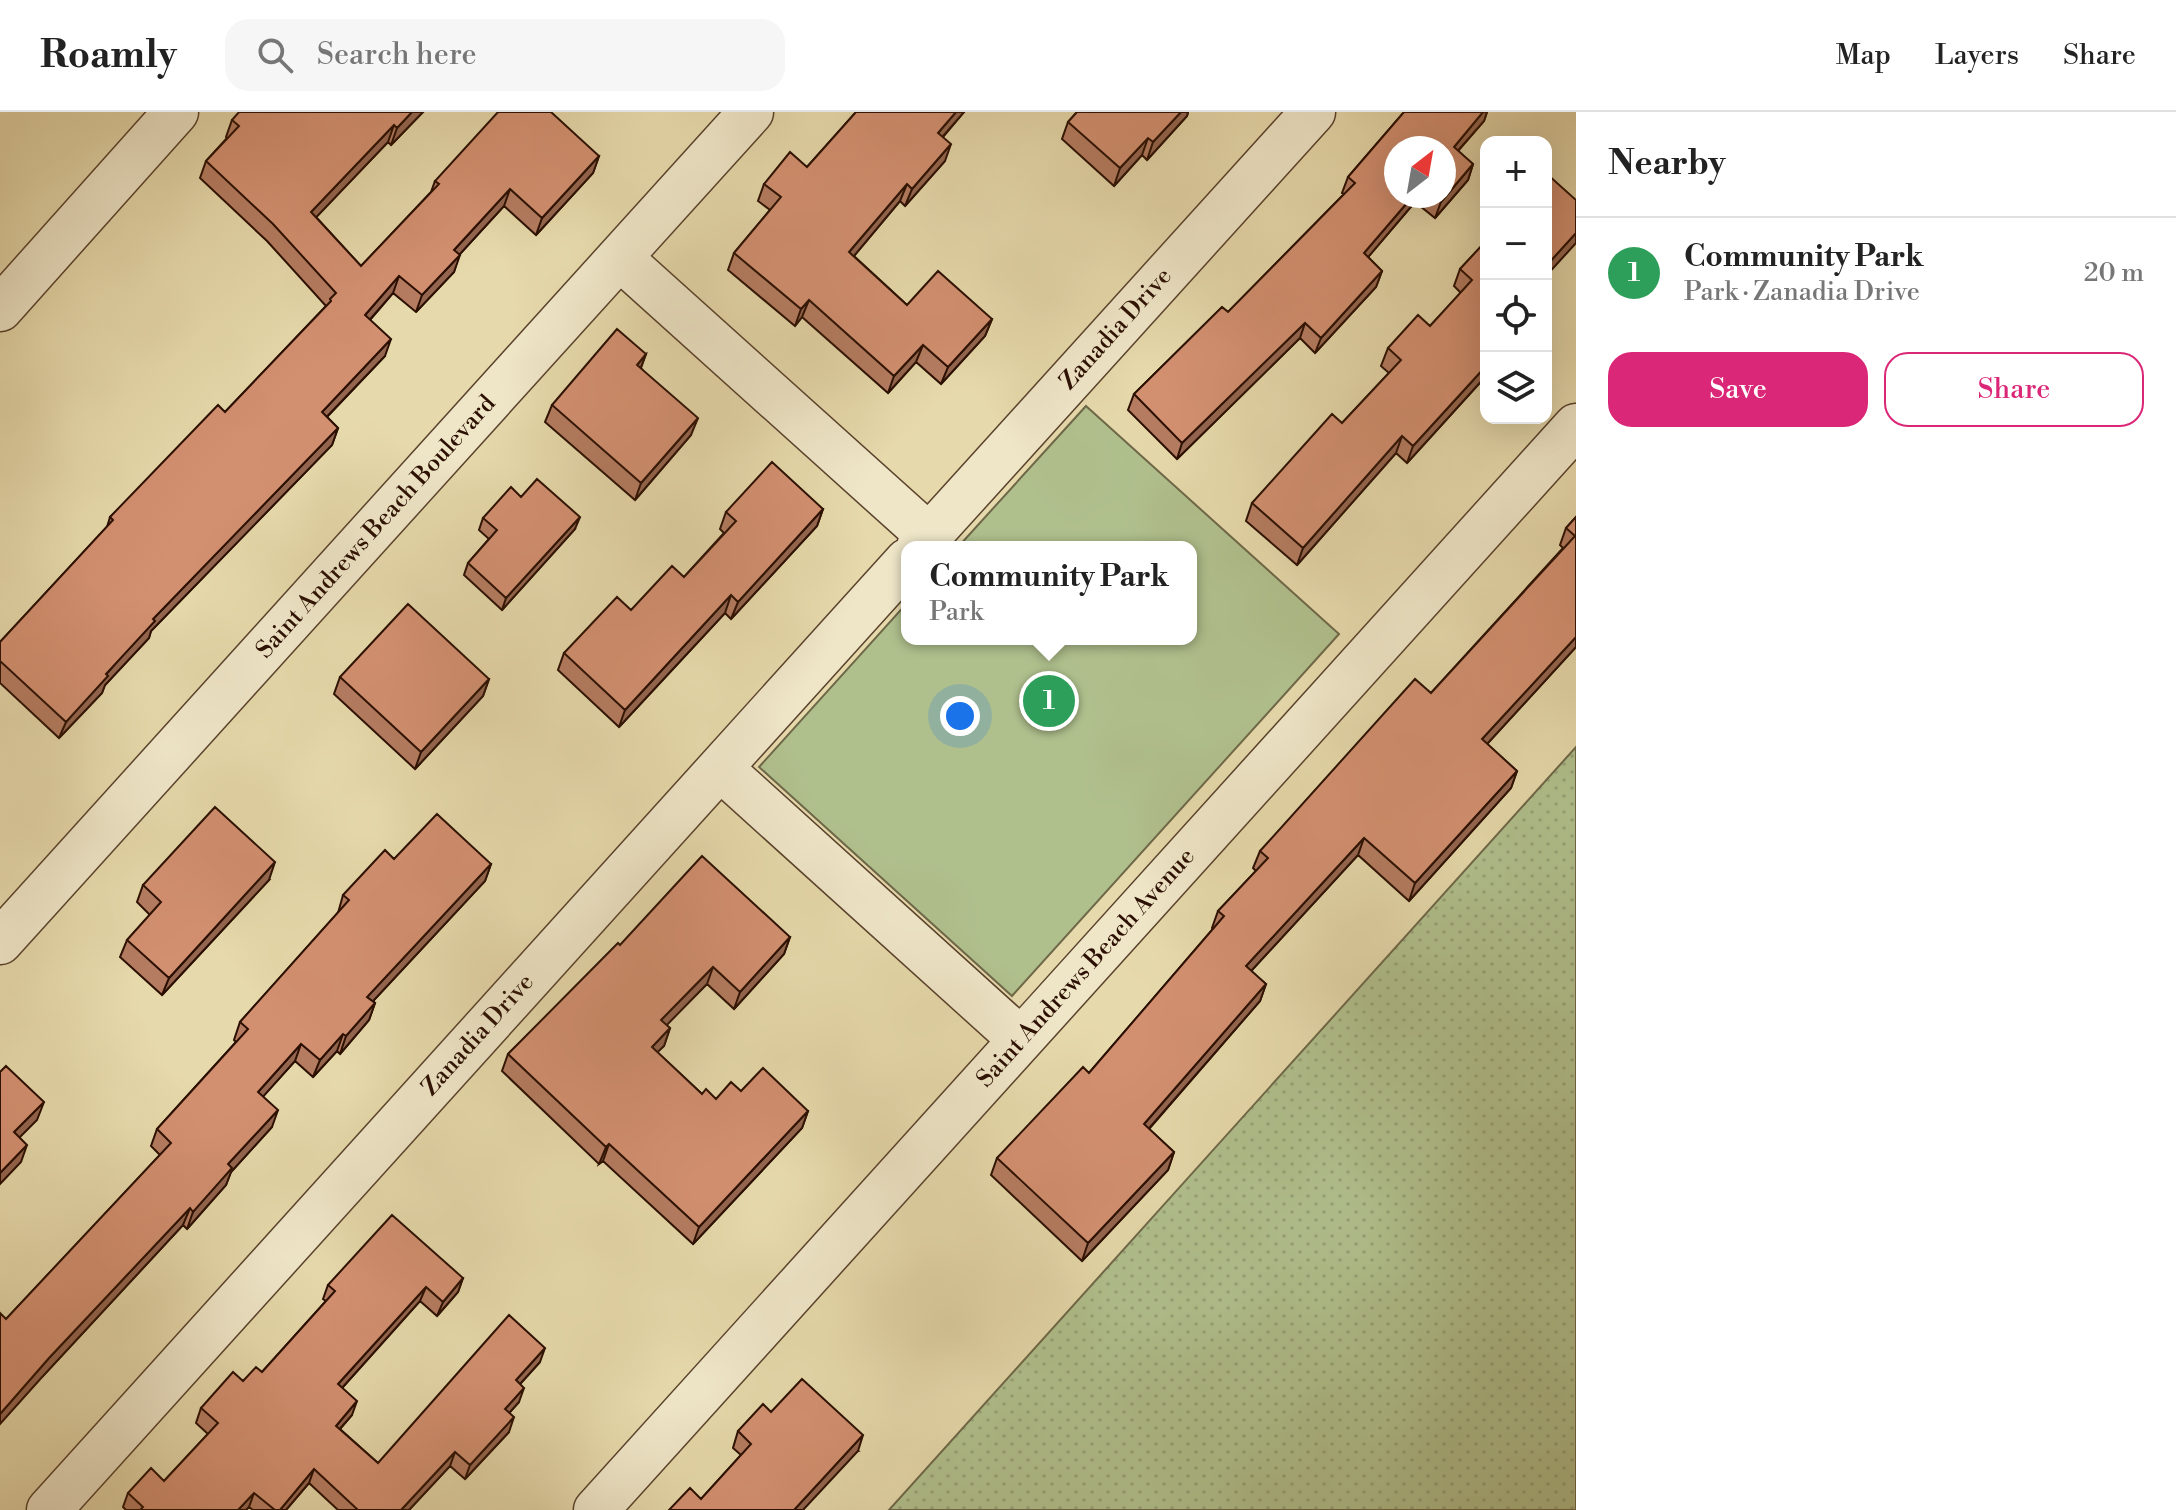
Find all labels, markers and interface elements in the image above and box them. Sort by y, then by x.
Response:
search box [225,19,785,91]
text: Roamly [40,32,177,79]
icon: search [253,33,297,77]
text: Search here [317,36,477,74]
text: Map [1836,38,1891,73]
text: Layers [1935,38,2019,73]
text: Share [2063,38,2136,73]
north arrow [1384,136,1456,208]
map controls [1480,136,1552,424]
button: + [1480,136,1552,208]
text: Nearby [1608,143,1726,185]
button: − [1480,208,1552,280]
text: Community Park [1684,238,1923,276]
text: 1 [1628,257,1640,289]
text: 20 m [2084,257,2144,289]
street label: Zanadia Drive [1053,262,1179,396]
text: Park · Zanadia Drive [1684,276,1920,308]
button: locate [1480,280,1552,352]
button: layers [1480,352,1552,424]
button: Save [1608,352,1868,427]
button: Share [1884,352,2144,427]
street label: Saint Andrews Beach Boulevard [250,389,502,665]
popup [901,541,1197,645]
text: Community Park [929,558,1169,596]
text: Park [929,596,983,628]
pin: 1 [1023,671,1075,731]
your location [940,696,980,736]
street label: Saint Andrews Beach Avenue [970,842,1202,1094]
street label: Zanadia Drive [415,968,541,1102]

